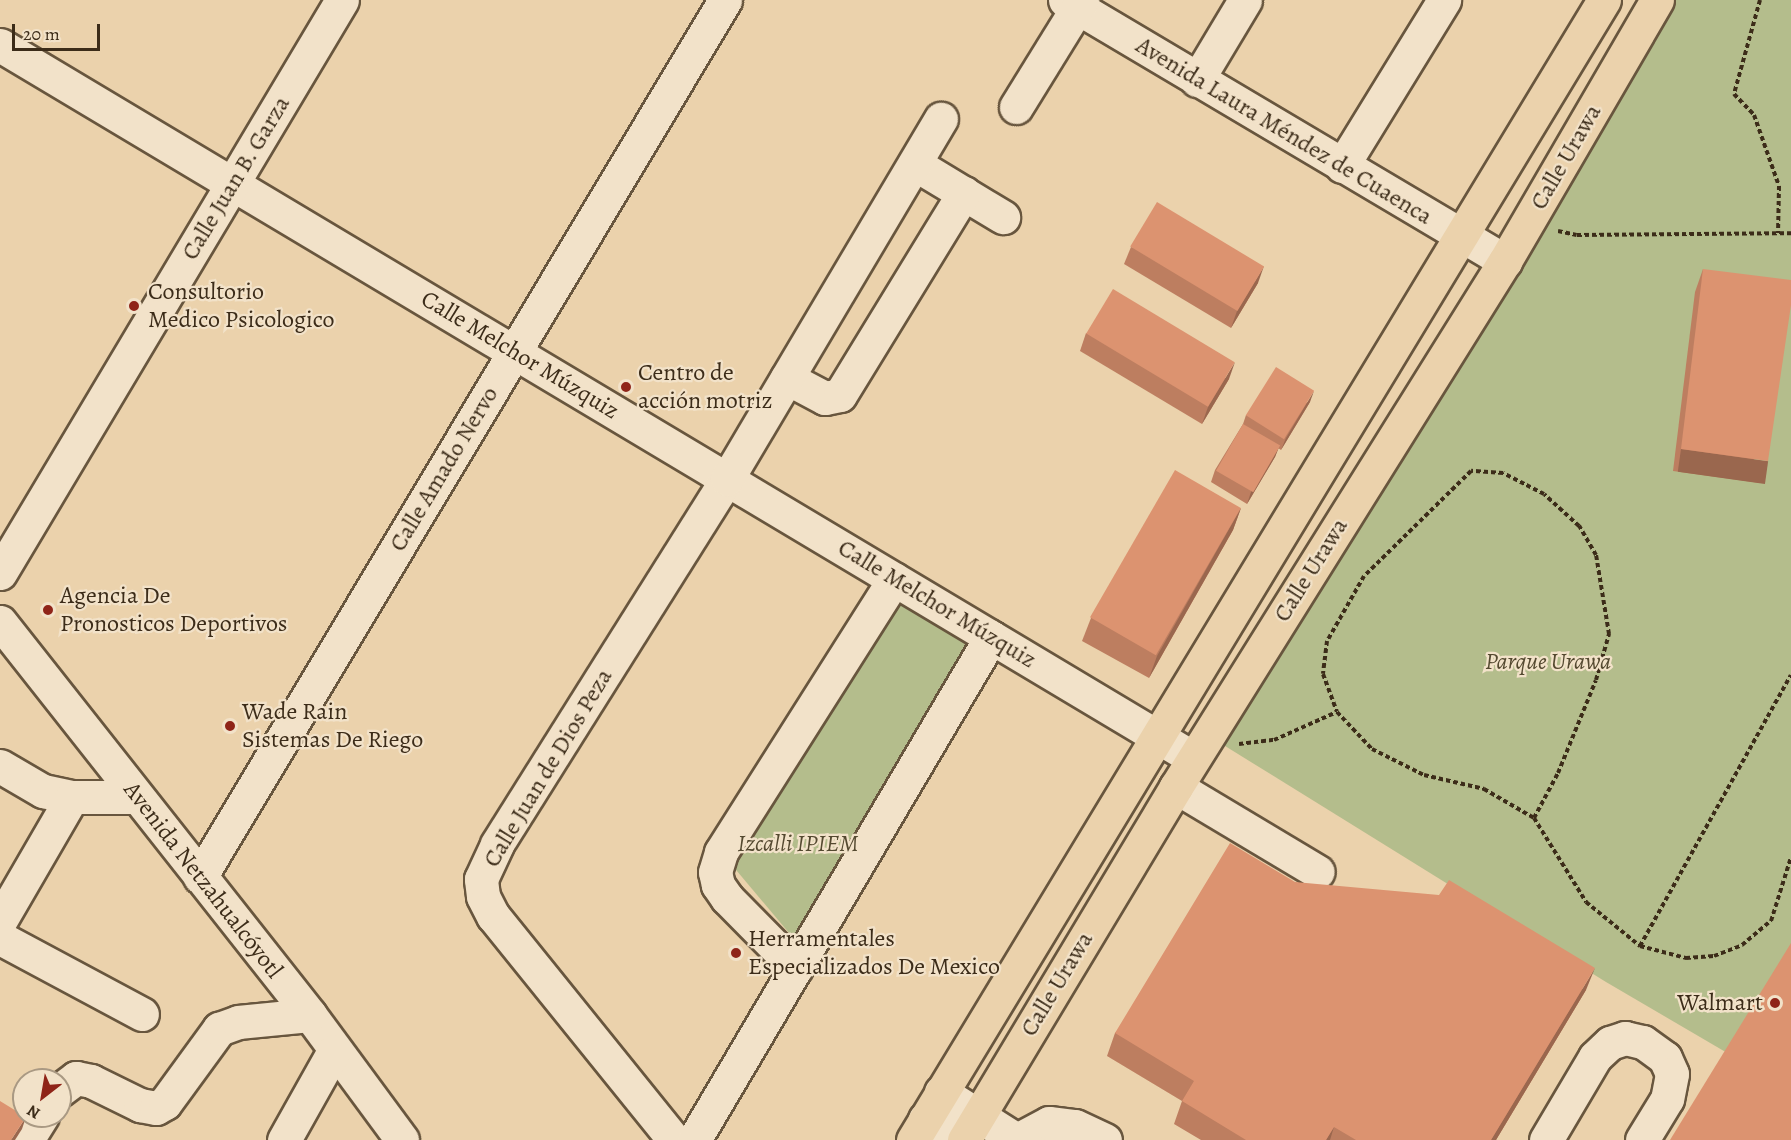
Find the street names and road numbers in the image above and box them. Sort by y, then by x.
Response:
street label: Avenida Laura Méndez de Cuaenca [1131,31,1437,231]
street label: Calle Juan B. Garza [176,91,296,265]
street label: Calle Urawa [1524,99,1608,215]
street label: Calle Melchor Múzquiz [416,285,624,425]
street label: Calle Amado Nervo [383,381,505,557]
street label: Calle Urawa [1268,513,1354,627]
street label: Calle Melchor Múzquiz [833,534,1041,674]
street label: Calle Juan de Dios Peza [477,664,619,872]
street label: Avenida Netzahualcóyotl [117,776,289,984]
street label: Calle Urawa [1015,927,1099,1041]

